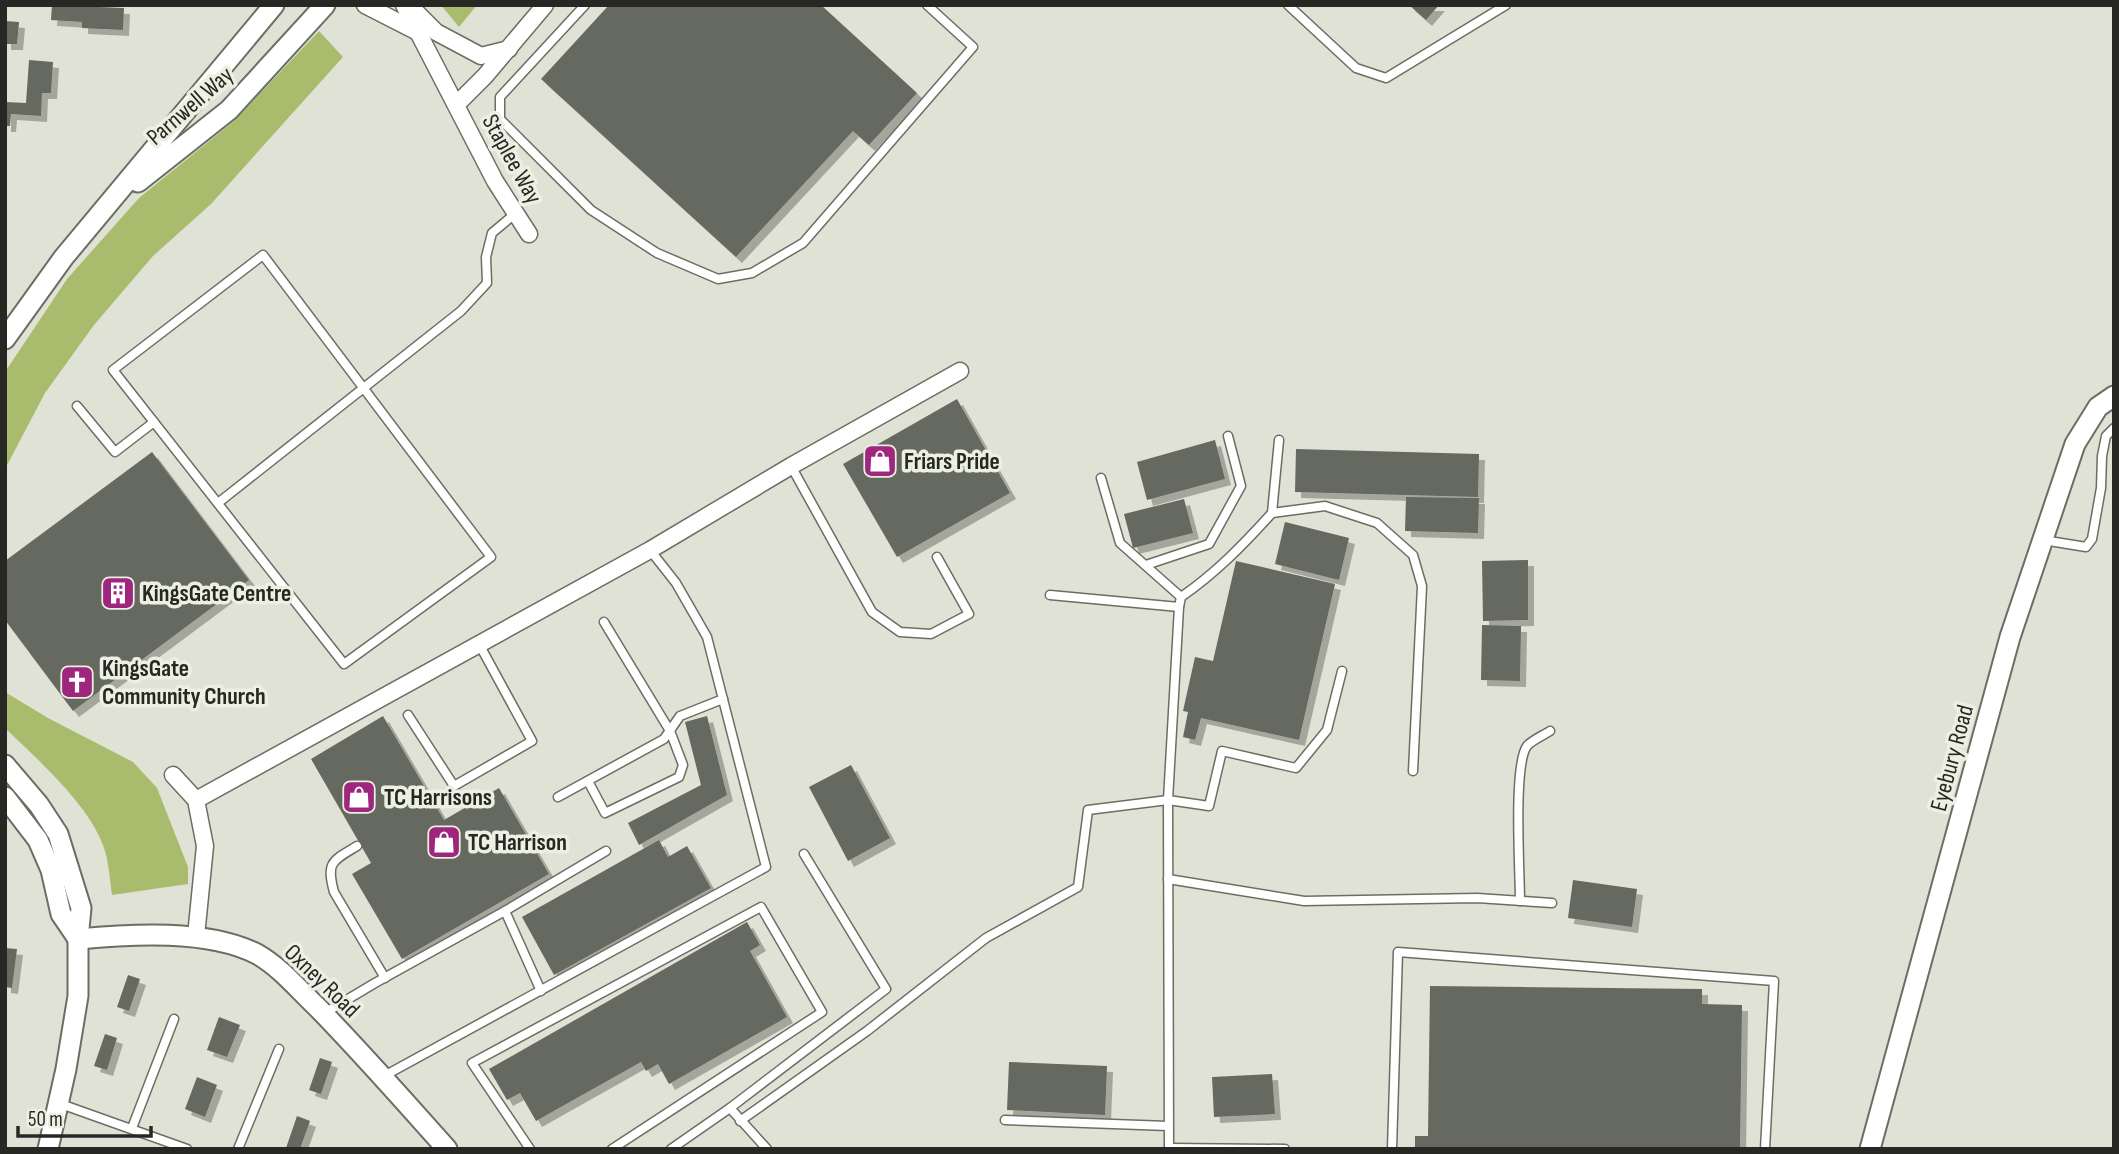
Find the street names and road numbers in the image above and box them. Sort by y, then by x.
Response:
street label: Parnwell Way [141,61,239,151]
street label: Staplee Way [476,109,548,209]
street label: Eyebury Road [1924,702,1980,814]
street label: Oxney Road [278,938,366,1024]

